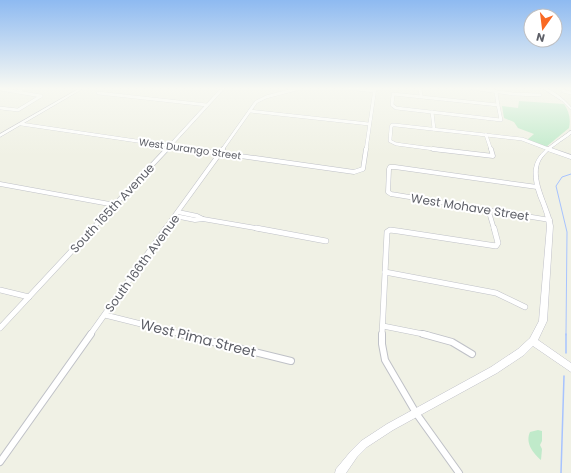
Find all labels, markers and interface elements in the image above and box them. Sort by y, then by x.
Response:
north arrow [523,8,563,48]
text: N [535,29,547,46]
street label: West Durango Street [138,134,242,164]
street label: South 165th Avenue [66,159,158,257]
street label: West Mohave Street [410,189,530,225]
street label: South 166th Avenue [101,211,183,315]
street label: West Pima Street [138,314,258,362]

